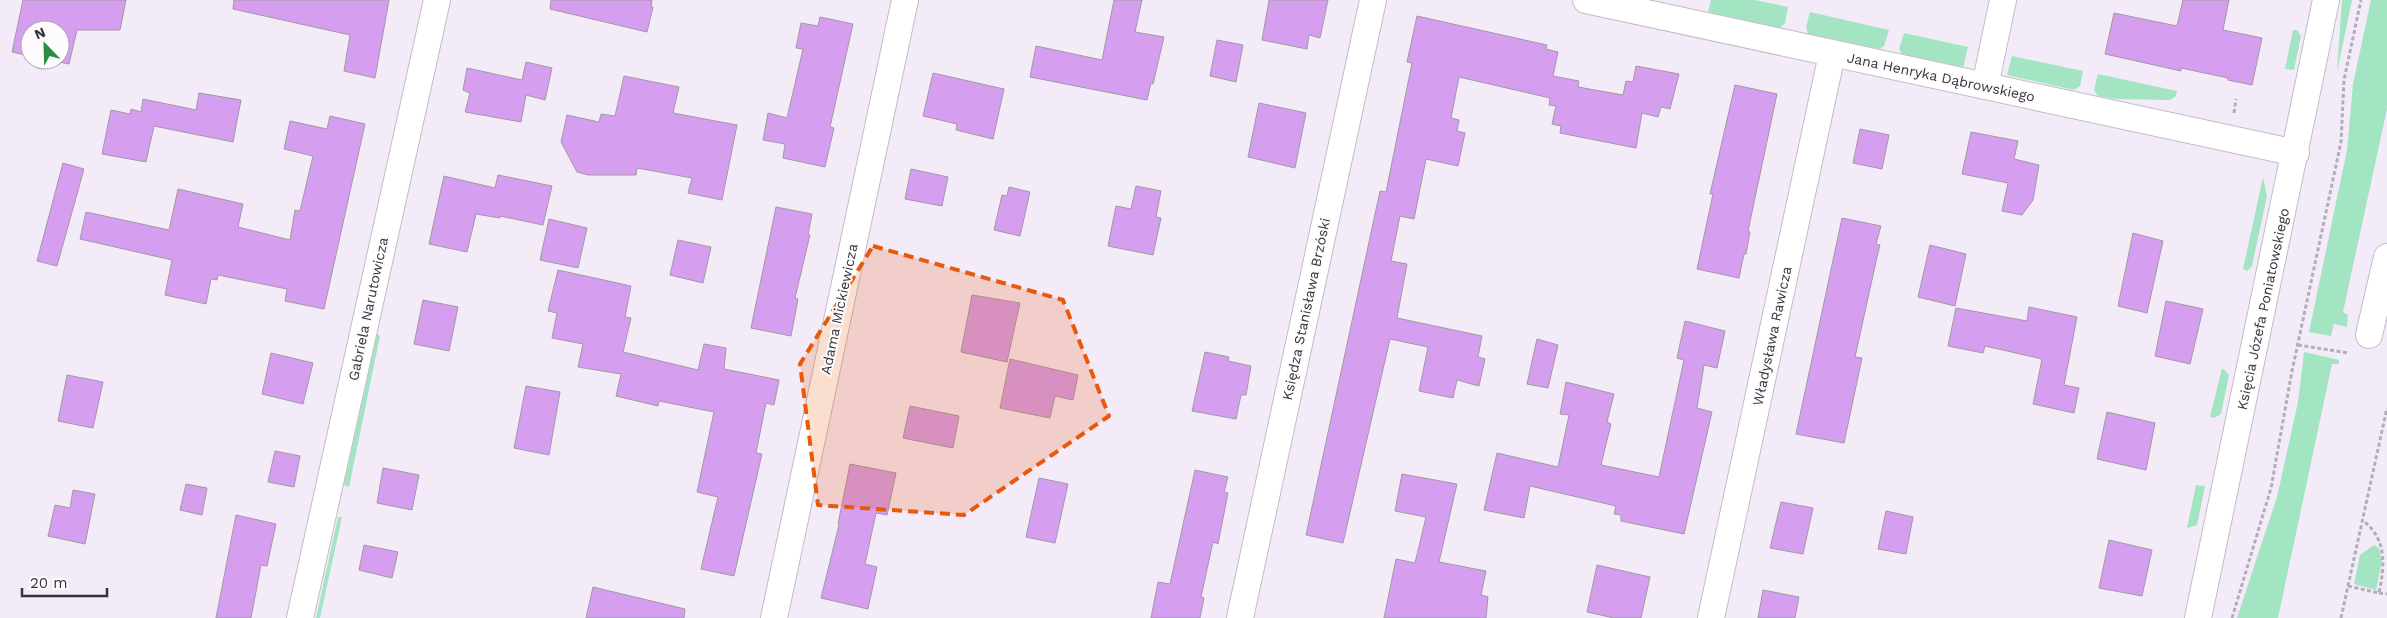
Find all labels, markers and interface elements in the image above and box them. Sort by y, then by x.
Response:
north arrow [20,20,70,70]
text: N [32,24,48,42]
street label: Jana Henryka Dąbrowskiego [1846,49,2036,105]
street label: Księcia Józefa Poniatowskiego [2234,207,2292,411]
street label: Księdza Stanisława Brzóski [1279,216,1333,402]
street label: Gabriela Narutowicza [345,236,391,382]
street label: Adama Mickiewicza [817,242,861,376]
street label: Władysława Rawicza [1749,265,1795,407]
scale bar [22,566,108,598]
text: 20 m [30,574,68,592]

